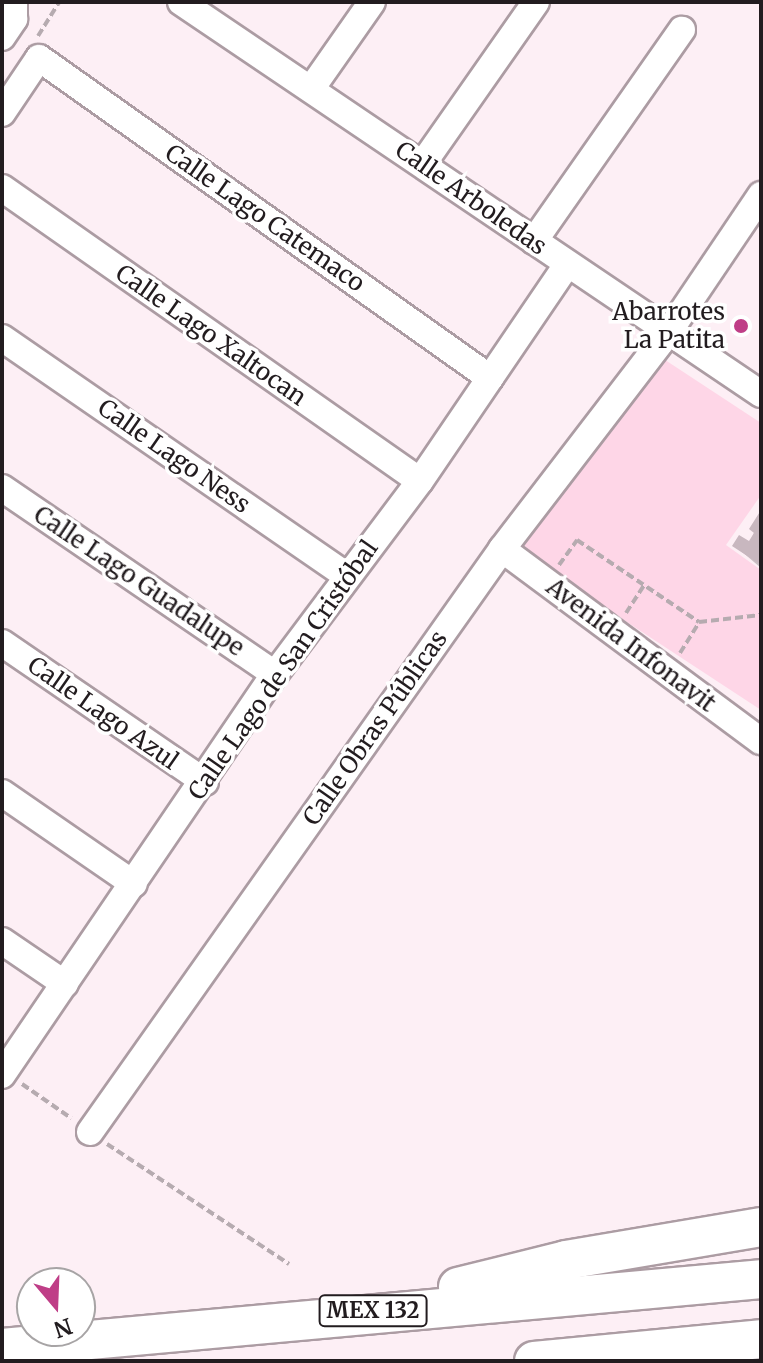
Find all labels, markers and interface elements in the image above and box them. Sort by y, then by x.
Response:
street label: Calle Arboledas [390,135,552,261]
street label: Calle Lago Catemaco [160,138,370,298]
street label: Calle Lago Xaltocan [110,258,312,412]
place label: Abarrotes La Patita [612,298,725,354]
marker: Abarrotes La Patita [732,317,750,335]
street label: Calle Lago Ness [92,393,256,519]
street label: Calle Lago Guadalupe [28,500,250,662]
street label: Calle Lago de San Cristóbal [182,535,384,805]
street label: Avenida Infonavit [541,572,721,718]
street label: Calle Obras Públicas [297,625,453,831]
street label: Calle Lago Azul [22,650,184,776]
north arrow [16,1267,96,1347]
road number: MEX 132 [317,1293,429,1329]
text: N [50,1312,76,1344]

